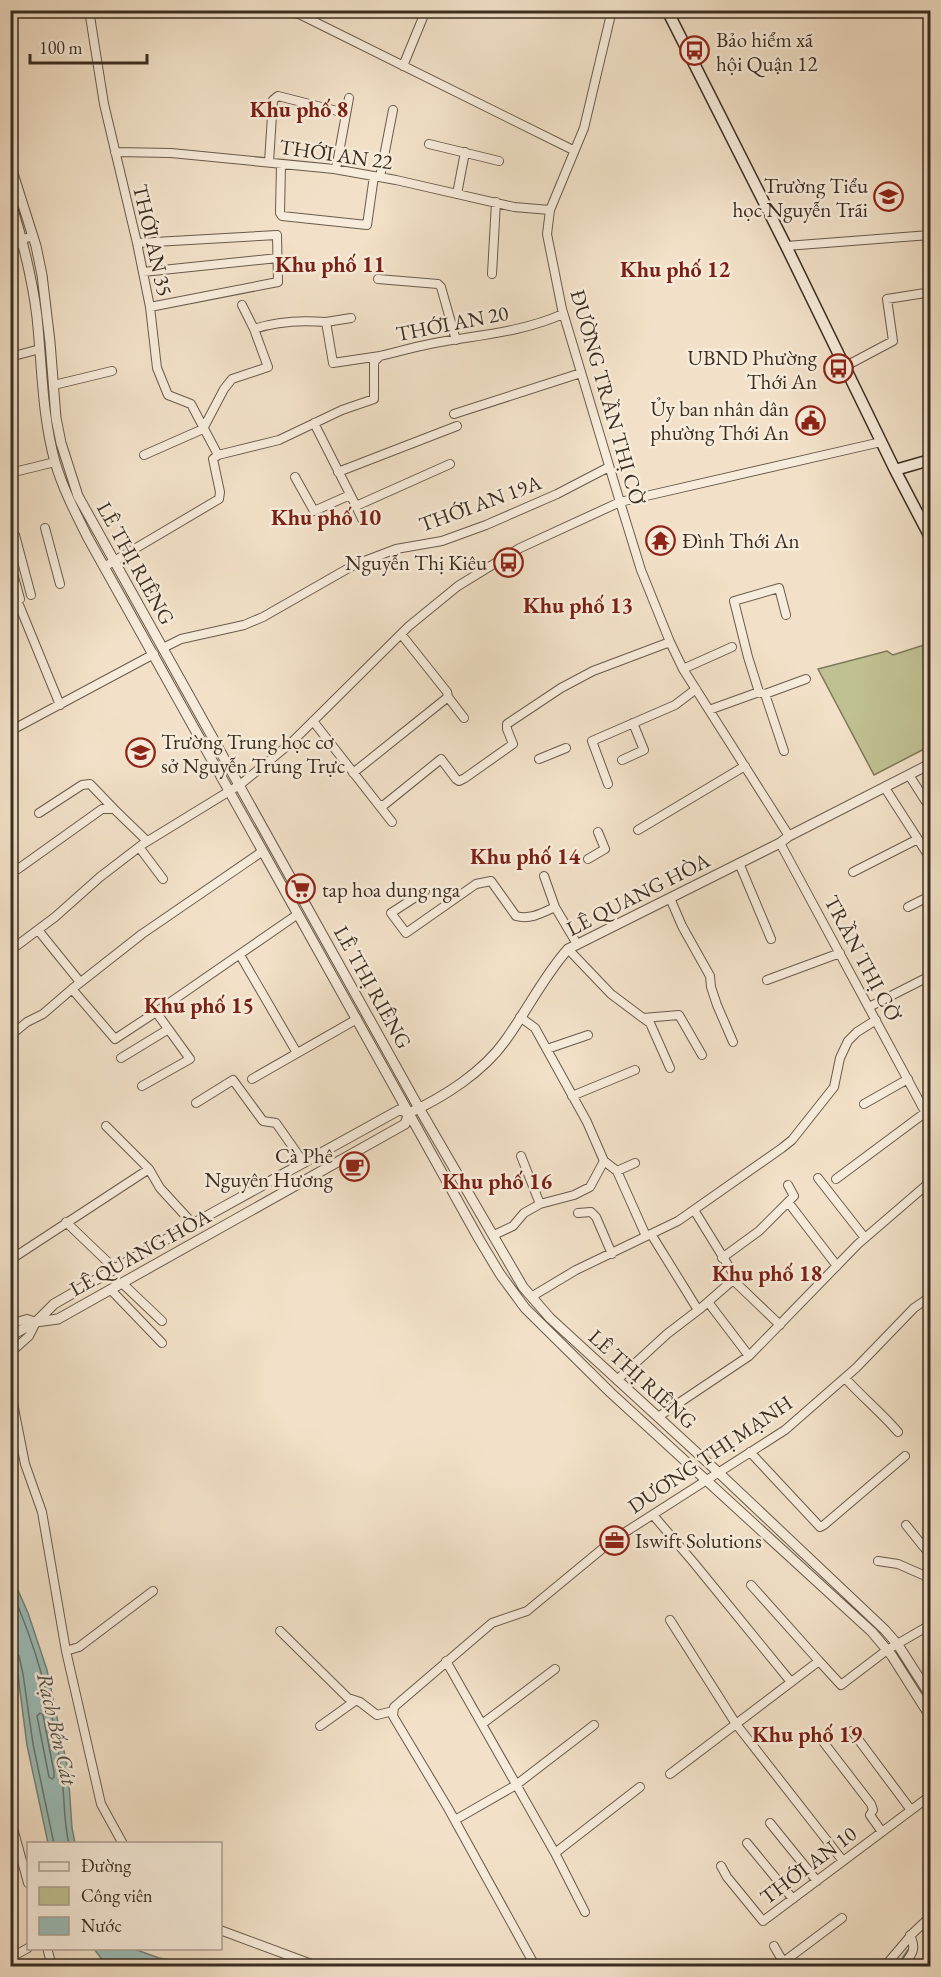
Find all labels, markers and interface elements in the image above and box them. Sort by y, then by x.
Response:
place label: Bảo hiểm xã hội Quận 12 [716,26,817,78]
scale bar [30,27,147,65]
bus stop icon: Bảo hiểm xã hội Quận 12 [679,35,711,67]
text: 100 m [39,36,83,59]
district label: Khu phố 8 [250,95,348,124]
street label: THỚI AN 22 [278,133,394,175]
place label: Trường Tiểu học Nguyễn Trãi [733,172,868,223]
street label: THỚI AN 35 [127,181,179,299]
school or university icon: Trường Tiểu học Nguyễn Trãi [873,181,905,213]
district label: Khu phố 11 [275,250,385,279]
district label: Khu phố 12 [620,255,730,284]
street label: ĐƯỜNG TRẦN THỊ CỜ [564,287,652,508]
street label: THỚI AN 20 [393,299,511,347]
place label: UBND Phường Thới An [687,344,818,395]
bus stop icon: UBND Phường Thới An [822,353,854,385]
place label: Ủy ban nhân dân phường Thới An [650,395,789,446]
public building icon: Ủy ban nhân dân phường Thới An [794,404,826,436]
street label: THỚI AN 19A [415,468,545,538]
street label: LÊ THỊ RIÊNG [91,497,181,629]
district label: Khu phố 10 [271,503,381,532]
temple icon: Đình Thới An [645,524,677,556]
place label: Đình Thới An [682,527,800,554]
bus stop icon: Nguyễn Thị Kiêu [492,546,524,578]
place label: Nguyễn Thị Kiêu [345,549,487,576]
district label: Khu phố 13 [523,591,633,620]
place label: Trường Trung học cơ sở Nguyễn Trung Trực [161,728,345,779]
school or university icon: Trường Trung học cơ sở Nguyễn Trung Trực [124,737,156,769]
district label: Khu phố 14 [470,842,580,871]
street label: LÊ QUANG HÒA [562,846,715,943]
supermarket icon: tap hoa dung nga [285,873,317,905]
place label: tap hoa dung nga [322,876,461,903]
street label: TRẦN THỊ CỜ [819,890,908,1026]
street label: LÊ THỊ RIÊNG [328,921,418,1053]
district label: Khu phố 15 [144,991,254,1020]
place label: Cà Phê Nguyên Hương [204,1142,334,1193]
cafe icon: Cà Phê Nguyên Hương [338,1151,370,1183]
district label: Khu phố 16 [442,1167,552,1196]
street label: LÊ QUANG HÒA [65,1202,216,1303]
district label: Khu phố 18 [712,1259,822,1288]
street label: LÊ THỊ RIÊNG [583,1323,703,1435]
street label: DƯƠNG THỊ MẠNH [622,1389,798,1519]
office icon: Iswift Solutions [598,1524,630,1556]
place label: Iswift Solutions [635,1527,762,1554]
water label: Rạch Bến Cát [30,1670,84,1790]
district label: Khu phố 19 [752,1720,862,1749]
street label: THỚI AN 10 [754,1820,862,1910]
legend [27,1842,222,1950]
text: Đường [81,1854,131,1877]
text: Công viên [81,1884,153,1907]
text: Nước [81,1914,122,1937]

